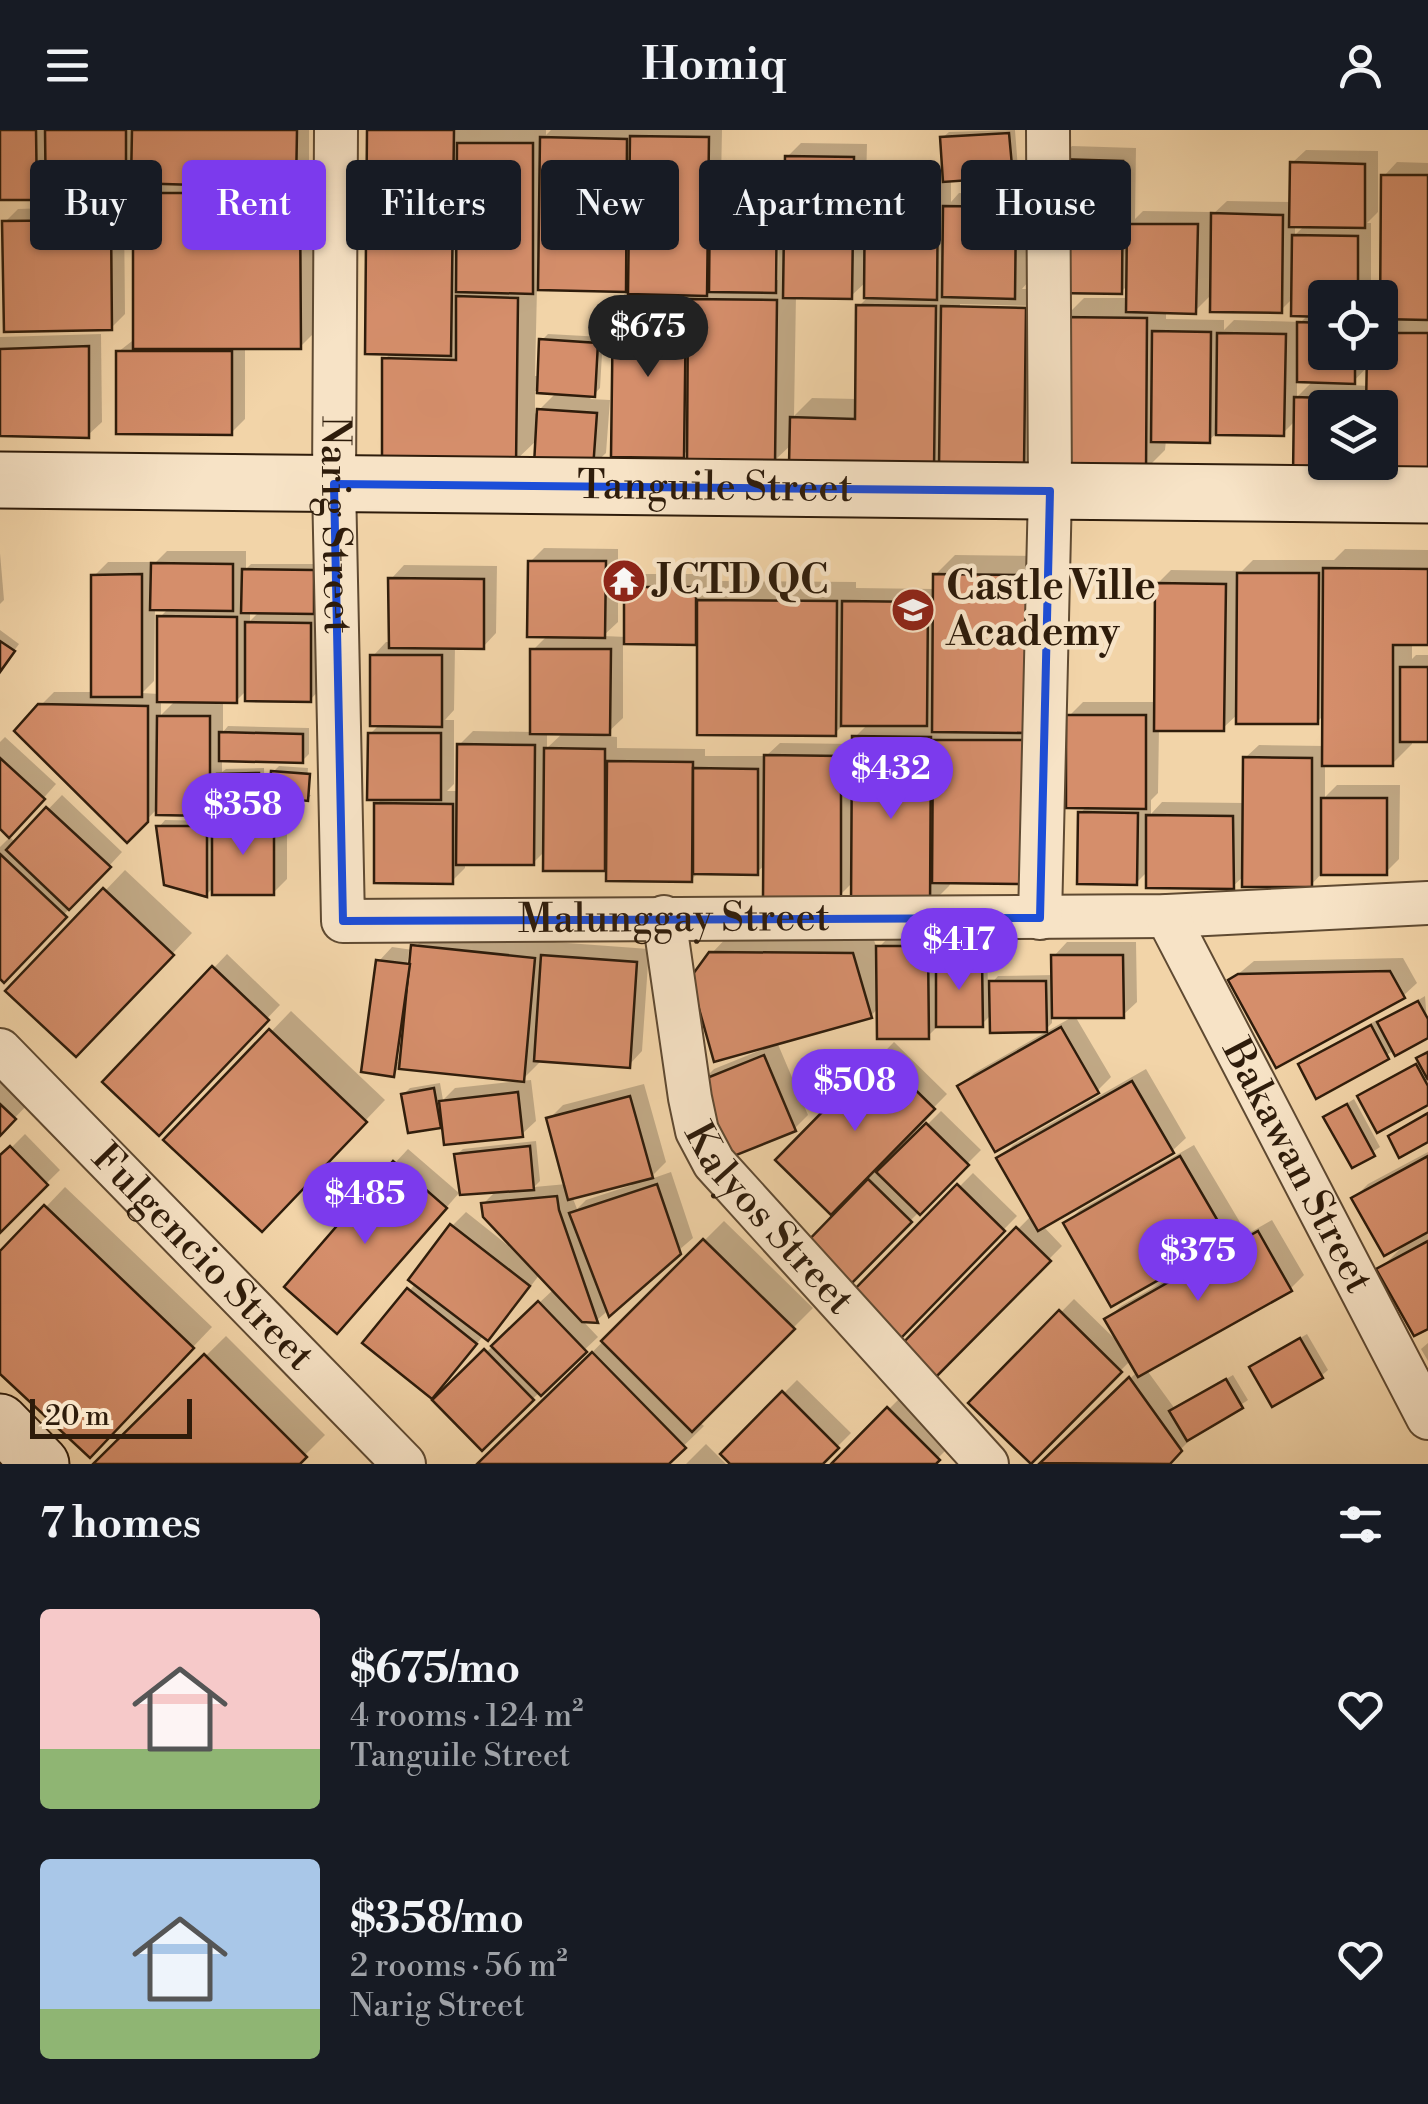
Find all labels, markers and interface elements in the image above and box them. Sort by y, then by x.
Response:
text: Homiq [641,37,787,94]
icon: menu [40,38,95,93]
icon: person [1333,38,1388,93]
chip: Buy [30,160,162,250]
chip: Rent [182,160,326,250]
chip: Filters [346,160,521,250]
chip: New [541,160,679,250]
chip: Apartment [699,160,941,250]
chip: House [961,160,1131,250]
map controls [1308,280,1398,480]
button: locate [1308,280,1398,370]
pin: $675 [589,295,707,380]
text: $675 [610,307,686,347]
button: layers [1308,390,1398,480]
street label: Narig Street [308,416,362,635]
street label: Tanguile Street [577,461,853,514]
place label: JCTD QC [651,556,829,606]
temple icon: JCTD QC [601,558,647,604]
place label: Castle Ville Academy [945,562,1156,658]
school or university icon: Castle Ville Academy [890,587,936,633]
pin: $432 [832,737,950,822]
text: $432 [851,749,931,789]
pin: $358 [184,773,302,858]
text: $358 [204,785,282,825]
street label: Malunggay Street [518,893,830,945]
pin: $417 [900,908,1018,993]
text: $417 [923,920,995,960]
street label: Bakawan Street [1210,1030,1384,1302]
pin: $508 [796,1049,914,1134]
text: $508 [814,1061,896,1101]
street label: Kalyos Street [672,1114,865,1325]
street label: Fulgencio Street [81,1134,324,1382]
pin: $485 [306,1162,424,1247]
text: $485 [325,1174,405,1214]
pin: $375 [1139,1219,1257,1304]
text: $375 [1160,1231,1236,1271]
scale bar [30,1394,192,1438]
text: 20 m [45,1399,110,1434]
icon: filters [1333,1497,1388,1552]
text: 7 homes [40,1498,201,1551]
text: $675/mo [350,1643,520,1696]
icon: home [120,1649,240,1769]
icon: heart [1333,1682,1388,1737]
text: 4 rooms · 124 m² [350,1696,583,1736]
text: Tanguile Street [350,1736,570,1776]
text: $358/mo [350,1893,524,1946]
icon: home [120,1899,240,2019]
icon: heart [1333,1932,1388,1987]
text: 2 rooms · 56 m² [350,1946,568,1986]
text: Narig Street [350,1986,525,2026]

